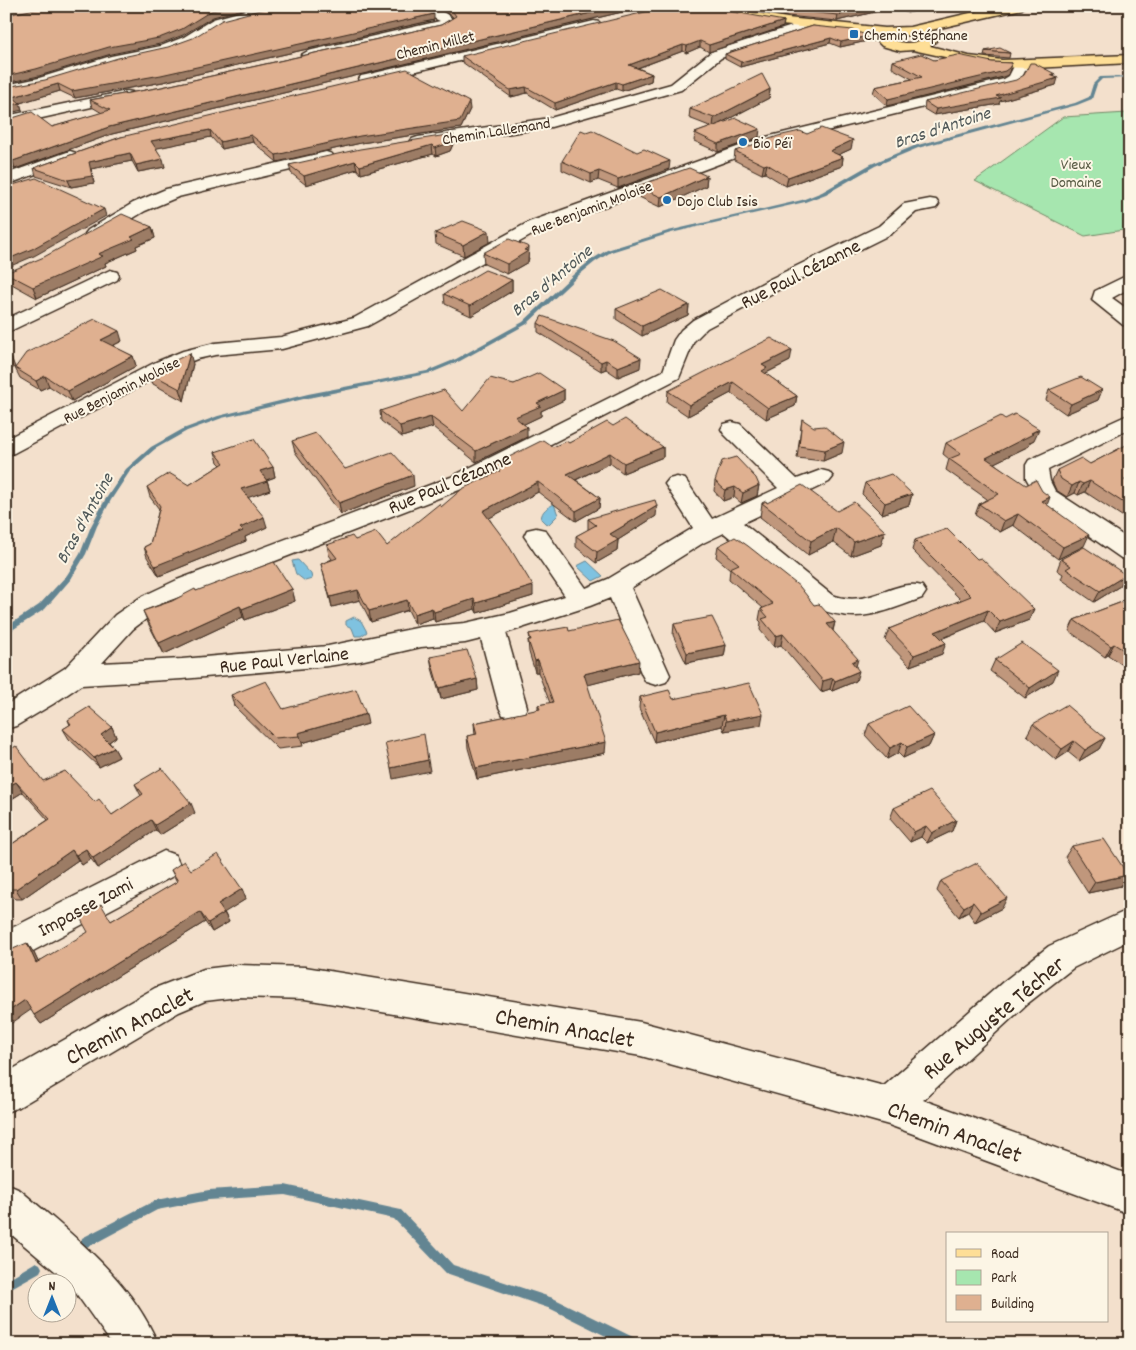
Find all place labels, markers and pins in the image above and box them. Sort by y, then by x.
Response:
place label: Chemin Stéphane [864,25,968,48]
marker: Chemin Stéphane [848,28,860,40]
place label: Bio Péï [753,133,792,156]
marker: Bio Péï [737,136,749,148]
place label: Dojo Club Isis [677,191,758,214]
marker: Dojo Club Isis [661,194,673,206]

